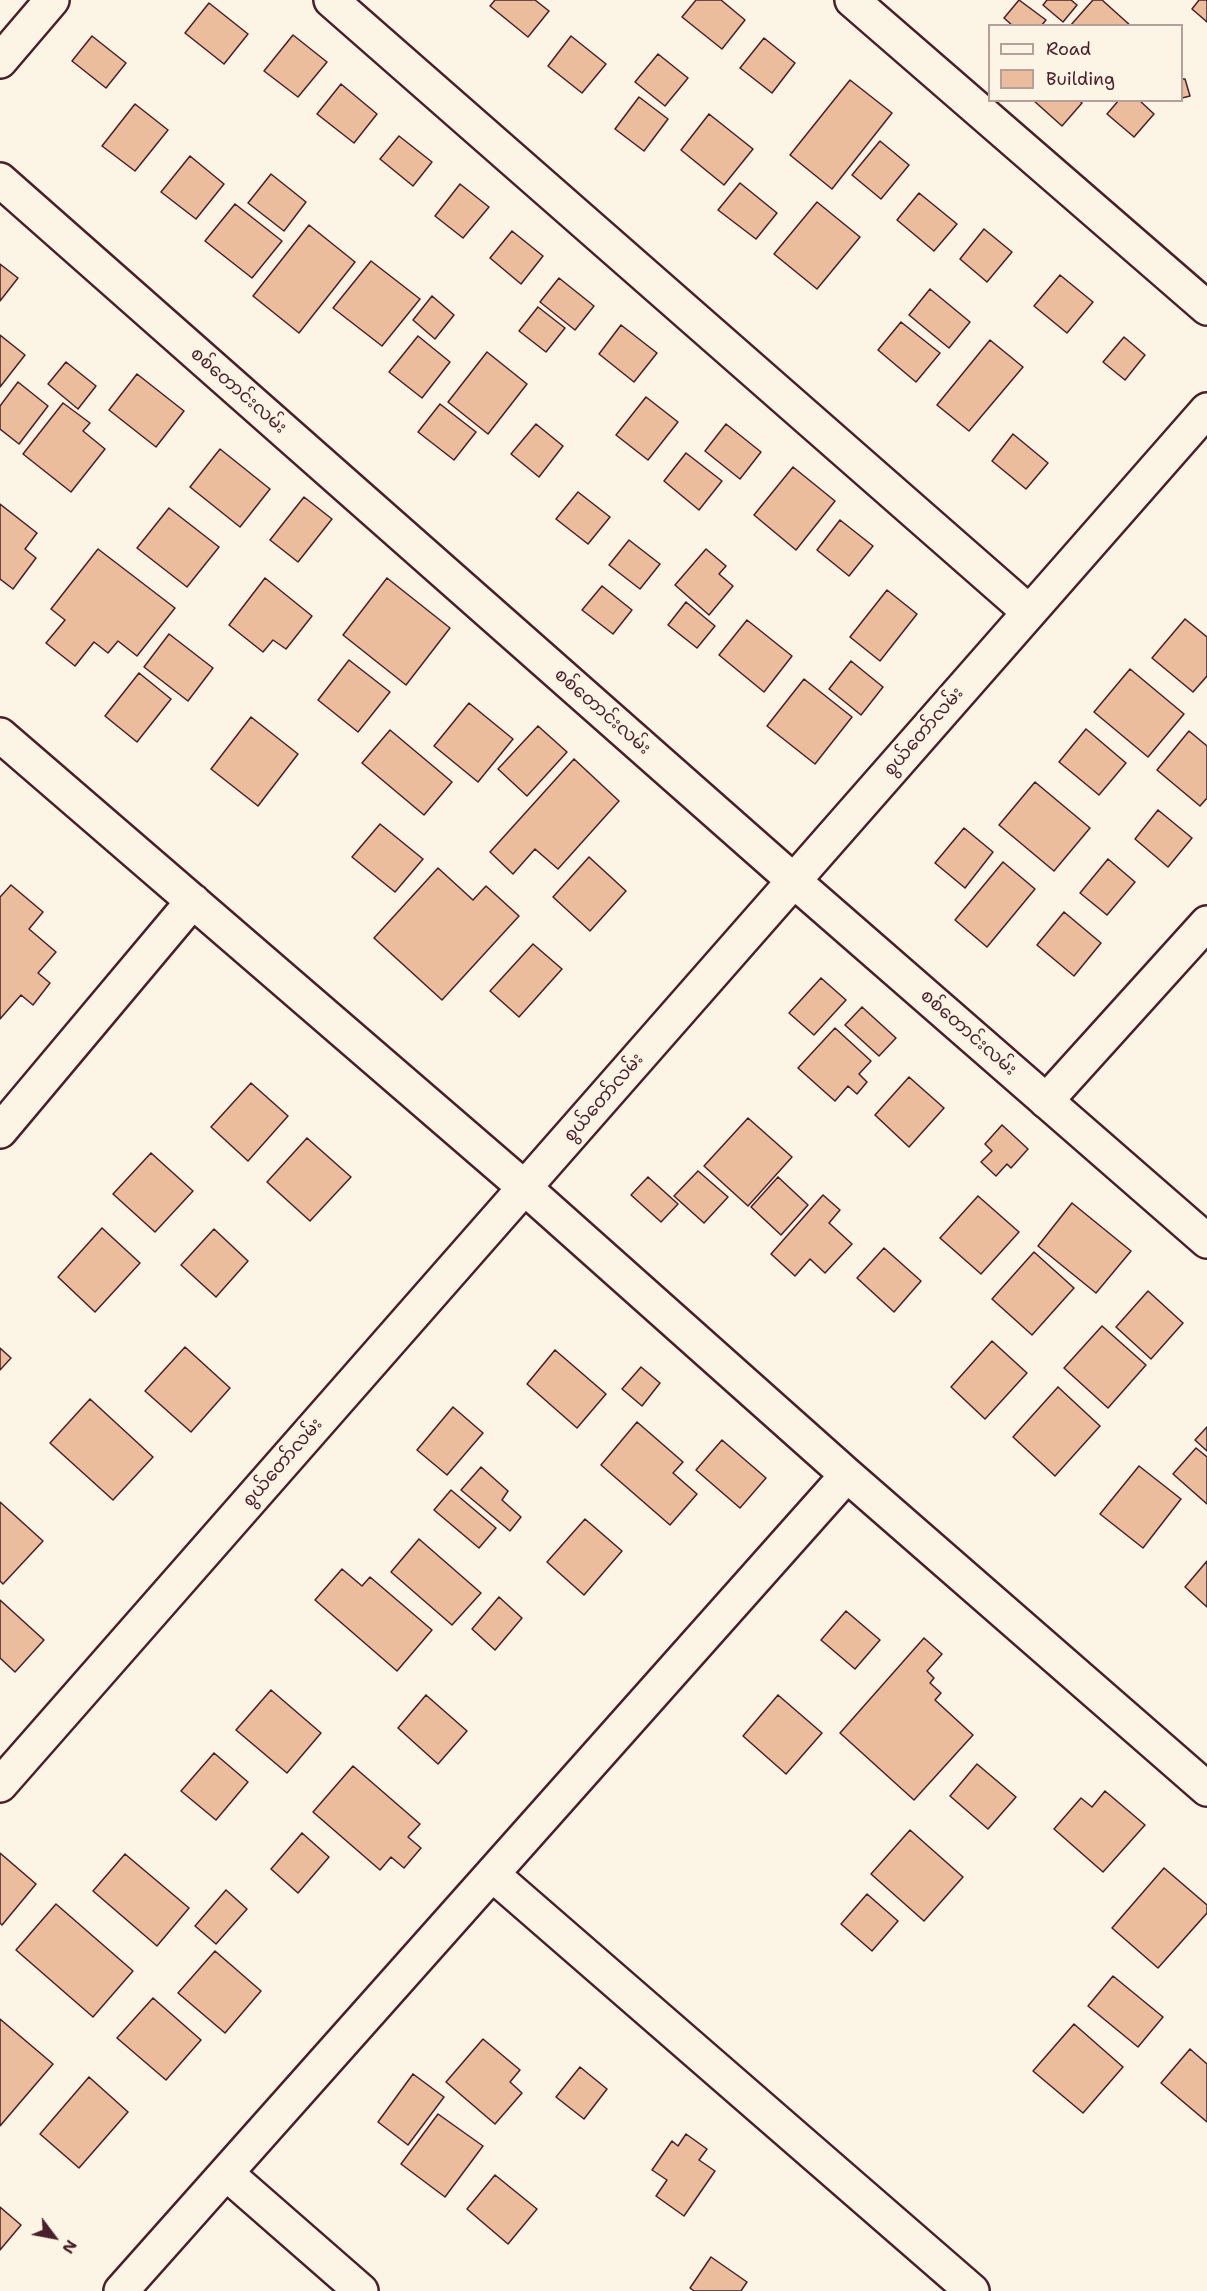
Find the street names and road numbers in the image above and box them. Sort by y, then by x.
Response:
street label: စစ်တောင်းလမ်း [185,343,291,439]
street label: စစ်တောင်းလမ်း [549,664,655,760]
street label: စွယ်တော်လမ်း [880,683,968,781]
street label: စစ်တောင်းလမ်း [915,985,1021,1081]
street label: စွယ်တော်လမ်း [560,1049,648,1147]
street label: စွယ်တော်လမ်း [239,1414,327,1512]

